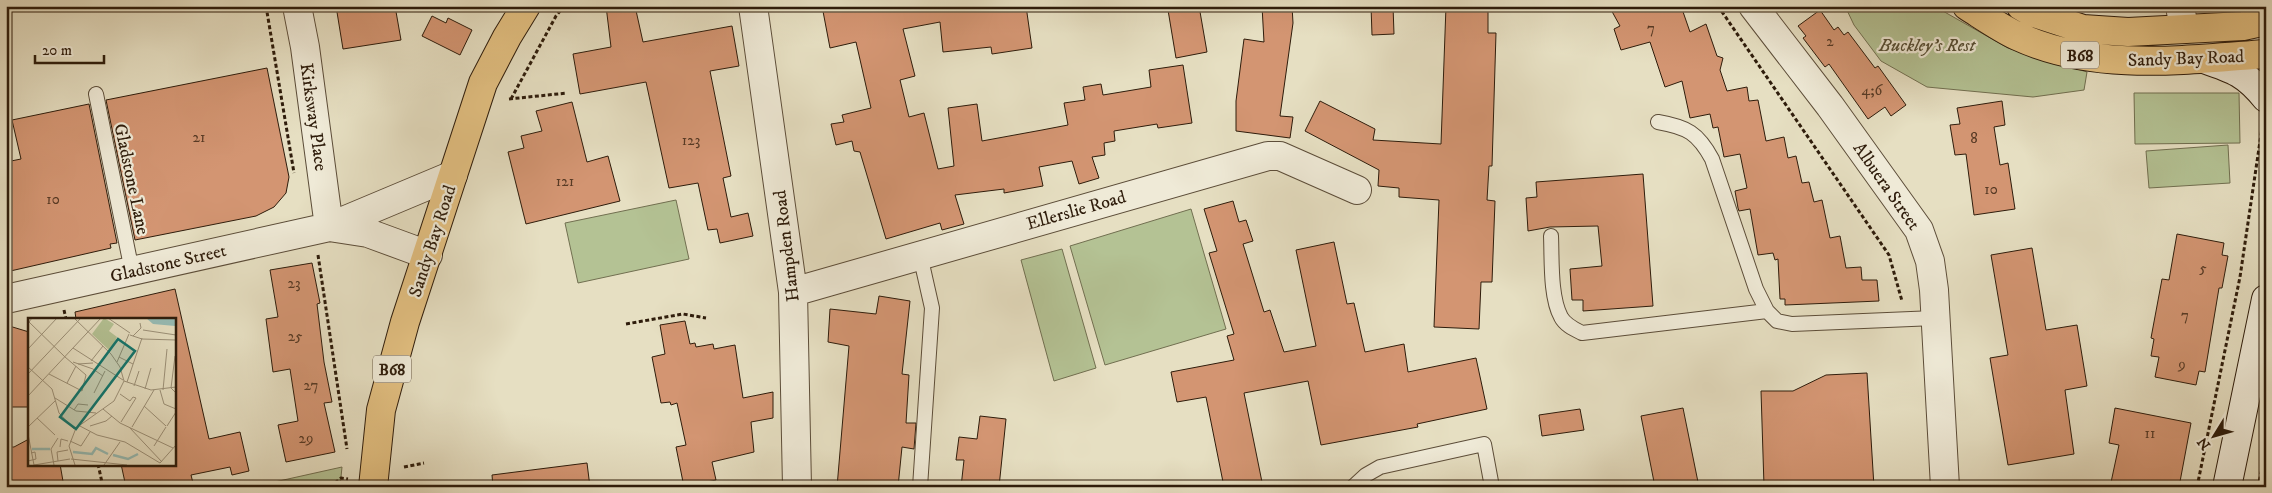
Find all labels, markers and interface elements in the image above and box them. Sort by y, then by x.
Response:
house number: 7 [1647,19,1655,38]
scale bar [35,32,104,64]
house number: 2 [1826,32,1834,51]
park label: Buckley's Rest [1878,35,1976,57]
text: 20 m [42,41,72,60]
road number: B68 [2061,42,2099,68]
street label: Sandy Bay Road [2128,46,2245,72]
street label: Kirksway Place [295,62,331,173]
house number: 4;6 [1862,81,1884,100]
street label: Gladstone Lane [108,122,154,237]
house number: 21 [193,128,205,147]
house number: 8 [1970,129,1978,148]
house number: 123 [682,131,700,150]
street label: Albuera Street [1848,138,1925,235]
house number: 121 [556,172,574,191]
house number: 10 [1984,180,1998,199]
street label: Sandy Bay Road [405,183,461,300]
street label: Ellerslie Road [1024,186,1128,236]
street label: Hampden Road [769,189,805,303]
house number: 10 [46,190,60,209]
street label: Gladstone Street [108,240,229,288]
house number: 5 [2199,259,2207,278]
house number: 23 [288,274,300,293]
house number: 7 [2181,306,2189,325]
inset map [28,318,175,466]
house number: 25 [288,327,303,346]
house number: 9 [2177,355,2186,374]
road number: B68 [373,356,411,382]
house number: 27 [304,376,319,395]
north arrow [2190,410,2240,460]
house number: 11 [2144,424,2156,443]
house number: 29 [299,429,313,448]
text: N [2193,433,2215,453]

